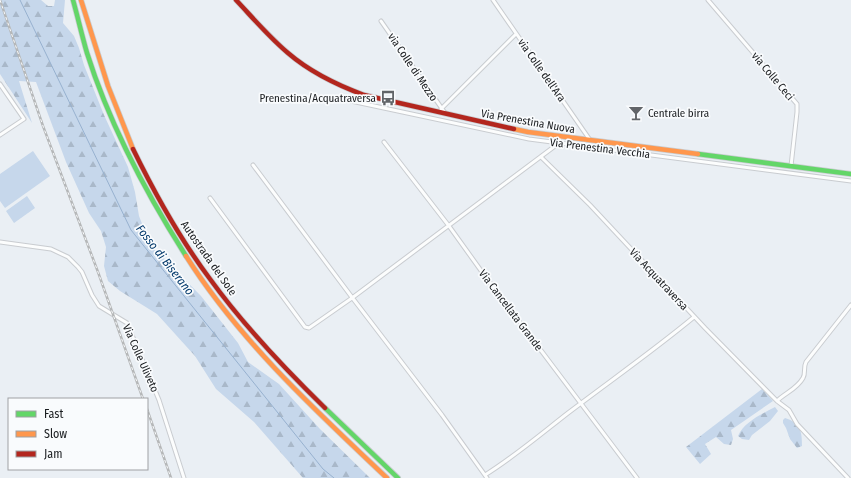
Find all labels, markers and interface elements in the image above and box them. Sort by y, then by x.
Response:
street label: via Colle di Mezzo [385,31,440,104]
street label: via Colle dell'Ara [515,36,568,104]
street label: via Colle Ceci [749,50,797,103]
bus stop icon: Prenestina/Acquatraversa [379,89,397,107]
place label: Prenestina/Acquatraversa [260,92,376,105]
bar icon: Centrale birra [627,104,645,122]
street label: Via Prenestina Nuova [480,107,576,136]
place label: Centrale birra [648,107,709,120]
street label: Via Prenestina Vecchia [549,136,651,161]
street label: Autostrada del Sole [178,218,239,298]
water label: Fosso di Biserano [133,222,197,298]
street label: Via Acquatraversa [627,246,691,313]
street label: Via Cancellata Grande [476,267,545,353]
street label: Via Colle Uliveto [120,322,161,394]
legend [8,398,148,470]
text: Fast [44,407,63,421]
text: Slow [44,427,67,441]
text: Jam [44,447,62,461]

